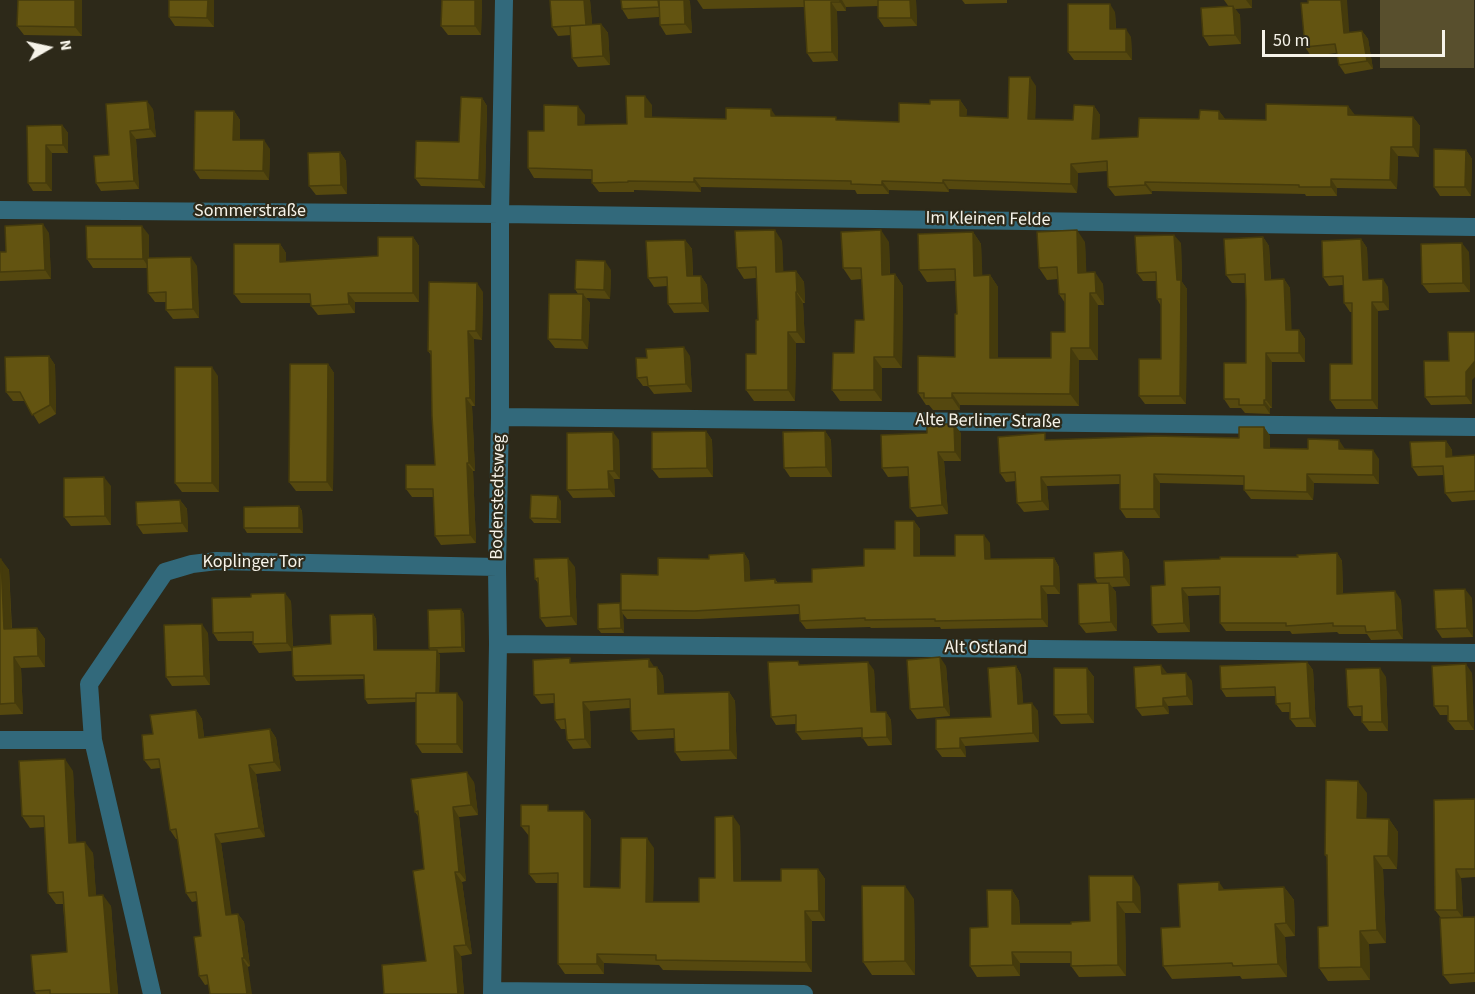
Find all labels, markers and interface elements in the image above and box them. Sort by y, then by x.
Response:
north arrow [18,18,78,78]
scale bar [1265,18,1448,56]
text: 50 m [1273,28,1309,53]
text: N [54,38,77,52]
street label: Sommerstraße [194,201,306,223]
street label: Im Kleinen Felde [925,208,1051,232]
street label: Alte Berliner Straße [915,410,1061,434]
street label: Bodenstedtsweg [487,434,511,560]
street label: Koplinger Tor [203,552,303,574]
street label: Alt Ostland [944,637,1028,661]

